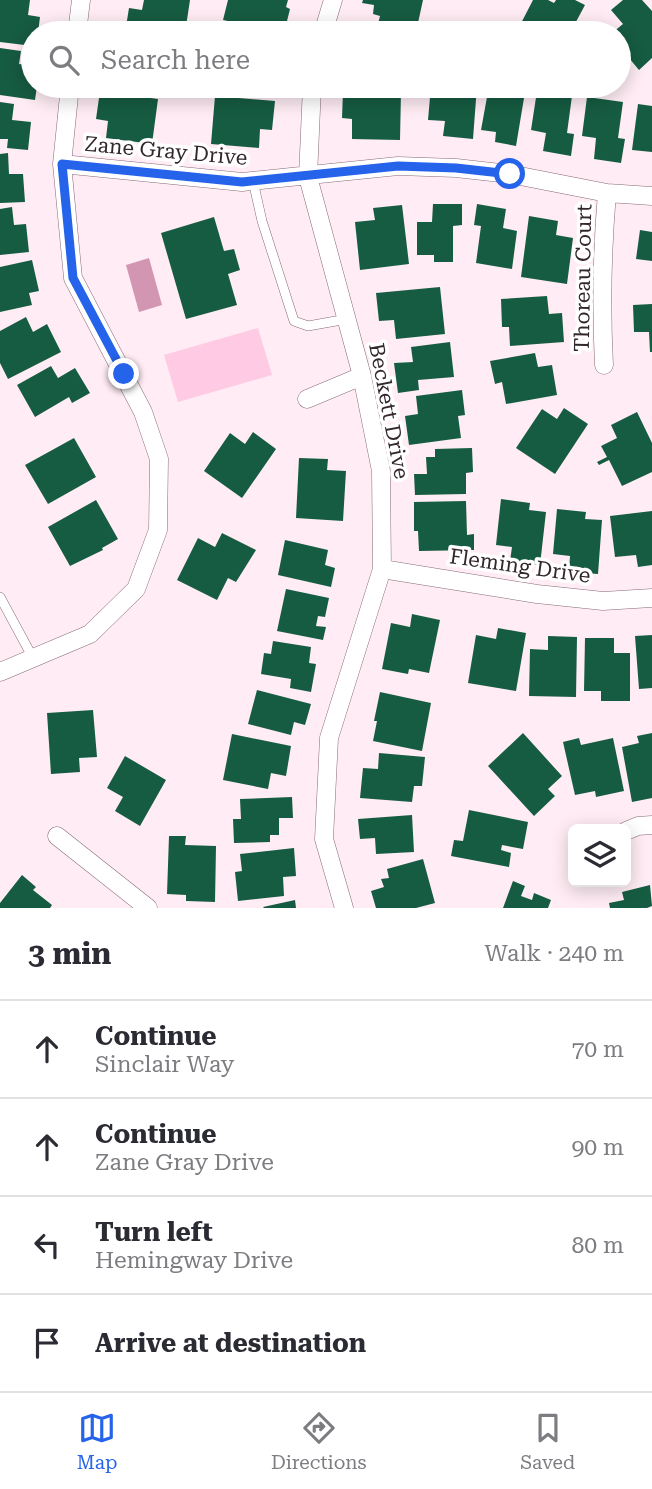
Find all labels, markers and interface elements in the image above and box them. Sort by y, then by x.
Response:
search box [21,21,631,98]
icon: search [45,41,83,79]
text: Search here [101,45,250,75]
street label: Zane Gray Drive [84,132,248,170]
route start [494,158,525,189]
street label: Thoreau Court [570,204,596,352]
street label: Beckett Drive [364,341,414,481]
route end [108,358,139,389]
street label: Fleming Drive [448,544,592,588]
map controls [568,824,631,887]
button: layers [568,824,631,887]
text: 3 min [28,936,111,971]
text: Walk · 240 m [485,940,624,967]
text: Continue [95,1021,217,1051]
icon: ahead [28,1030,66,1068]
text: 70 m [571,1036,624,1063]
text: Sinclair Way [95,1051,234,1078]
text: Continue [95,1119,217,1149]
icon: ahead [28,1128,66,1166]
text: 90 m [571,1134,624,1161]
text: Zane Gray Drive [95,1149,274,1176]
text: Turn left [95,1217,213,1247]
icon: left [28,1226,66,1264]
text: 80 m [571,1232,624,1259]
text: Hemingway Drive [95,1247,293,1274]
icon: arrive [28,1324,66,1362]
text: Arrive at destination [95,1328,366,1358]
tab: Map [77,1409,117,1474]
tab: Directions [271,1409,367,1474]
tab: Saved [520,1409,575,1474]

